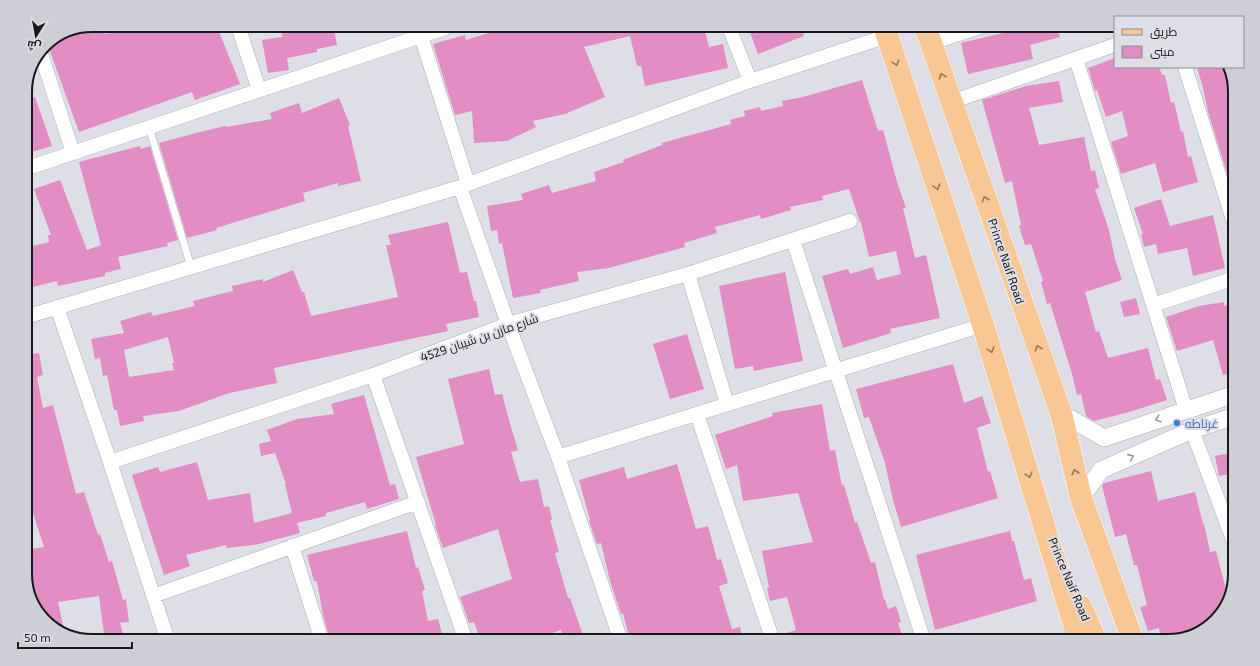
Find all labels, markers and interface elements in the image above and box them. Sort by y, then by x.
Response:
north arrow [16,16,56,56]
legend [1114,16,1244,68]
text: طريق [1150,24,1178,39]
text: ش [26,38,42,54]
text: مبنى [1150,44,1175,59]
one-way arrow [891,60,900,67]
one-way arrow [938,73,947,80]
one-way arrow [932,183,941,190]
one-way arrow [981,195,990,202]
street label: Prince Naif Road [986,216,1028,306]
street label: شارع مازن بن شيبان 4529 [418,310,541,366]
one-way arrow [1034,344,1042,351]
one-way arrow [986,347,995,354]
one-way arrow [1155,415,1162,423]
place label: غرناطه [1185,416,1218,431]
marker: غرناطه [1172,418,1182,428]
one-way arrow [1127,454,1135,462]
one-way arrow [1071,469,1080,476]
one-way arrow [1024,471,1033,478]
street label: Prince Naif Road [1046,535,1094,623]
scale bar [18,624,132,650]
text: 50 m [24,630,51,644]

